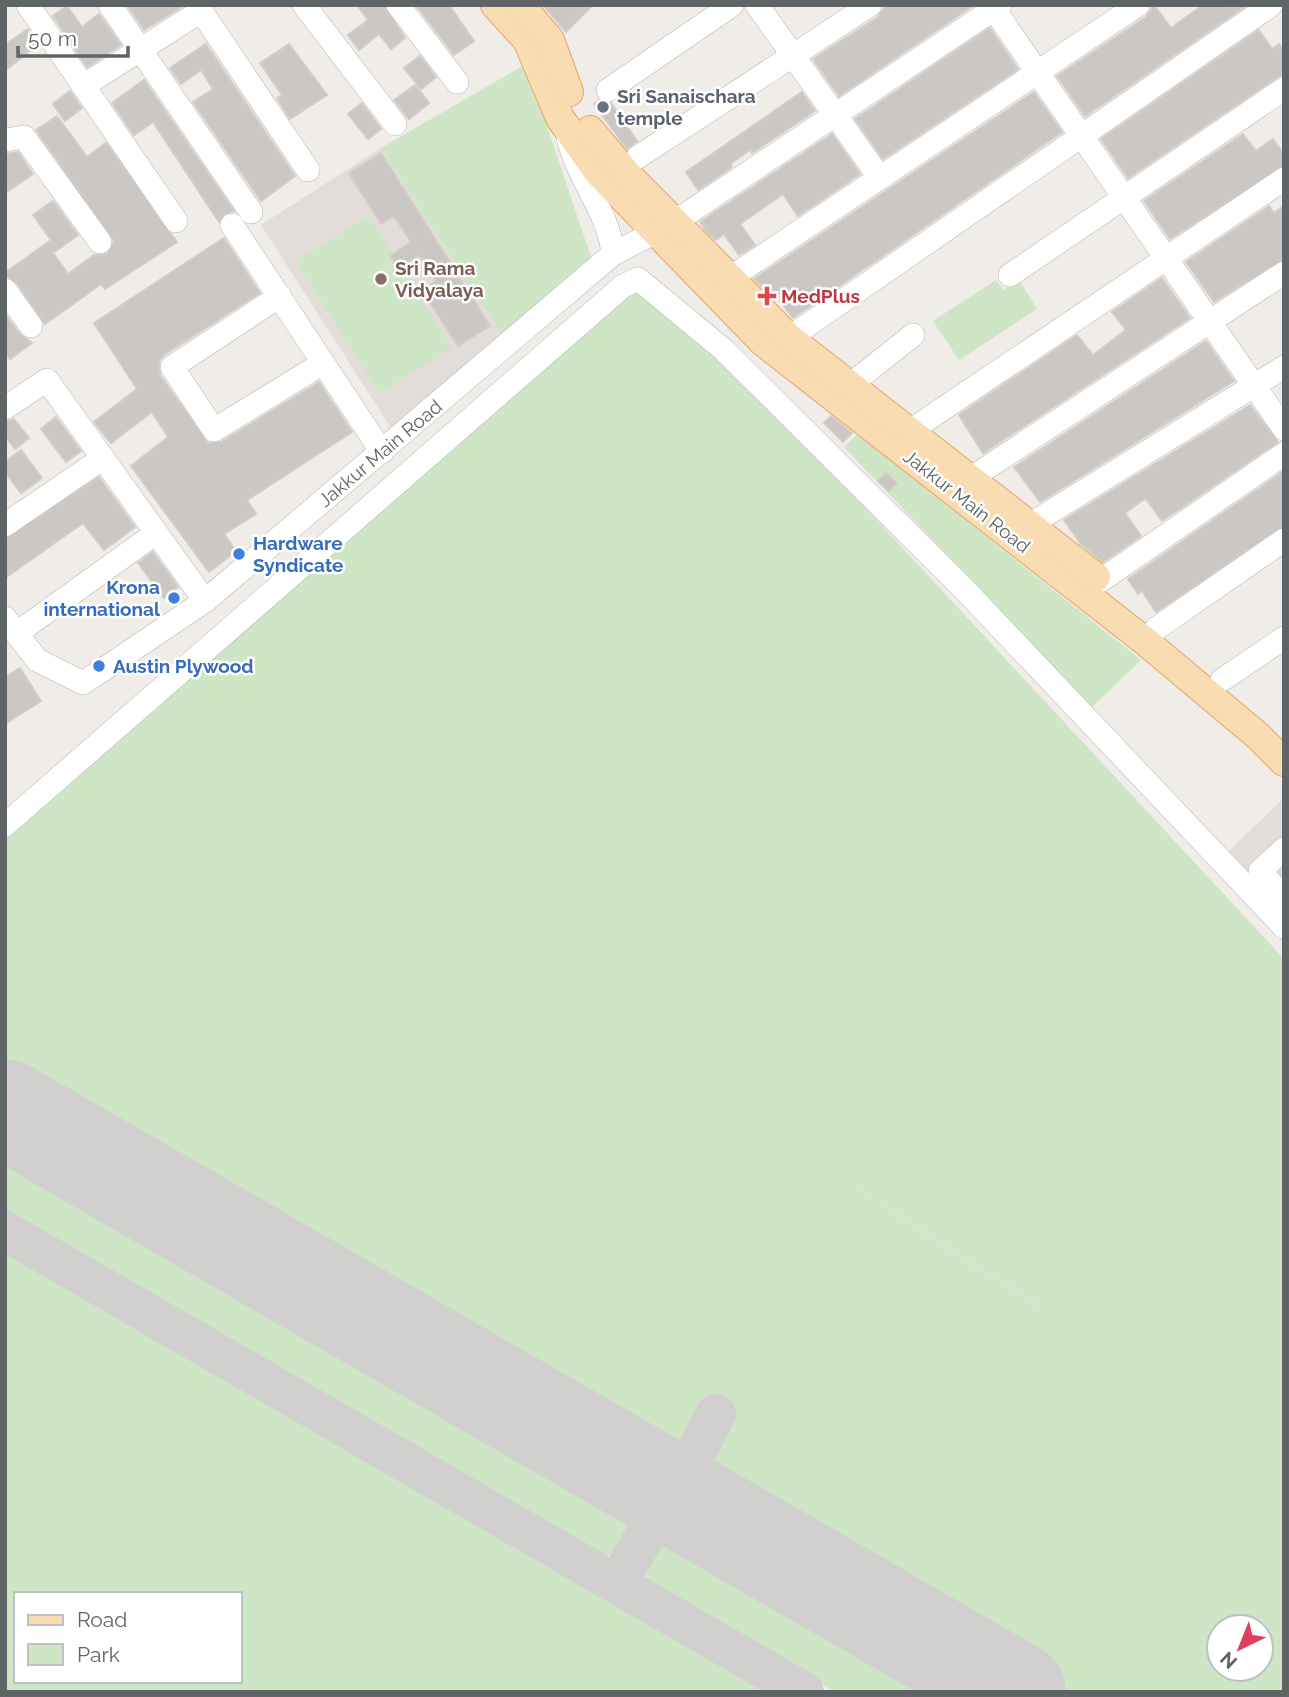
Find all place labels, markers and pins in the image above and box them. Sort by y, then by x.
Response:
place label: Sri Sanaischara temple [617,85,756,129]
marker: Sri Sanaischara temple [595,99,611,115]
place label: Sri Rama Vidyalaya [395,257,484,301]
marker: Sri Rama Vidyalaya [373,271,389,287]
place label: MedPlus [781,285,860,307]
marker: MedPlus [759,288,775,304]
place label: Hardware Syndicate [253,532,343,576]
marker: Hardware Syndicate [231,546,247,562]
place label: Krona international [43,576,161,620]
marker: Krona international [166,590,182,606]
place label: Austin Plywood [113,655,254,677]
marker: Austin Plywood [91,658,107,674]

